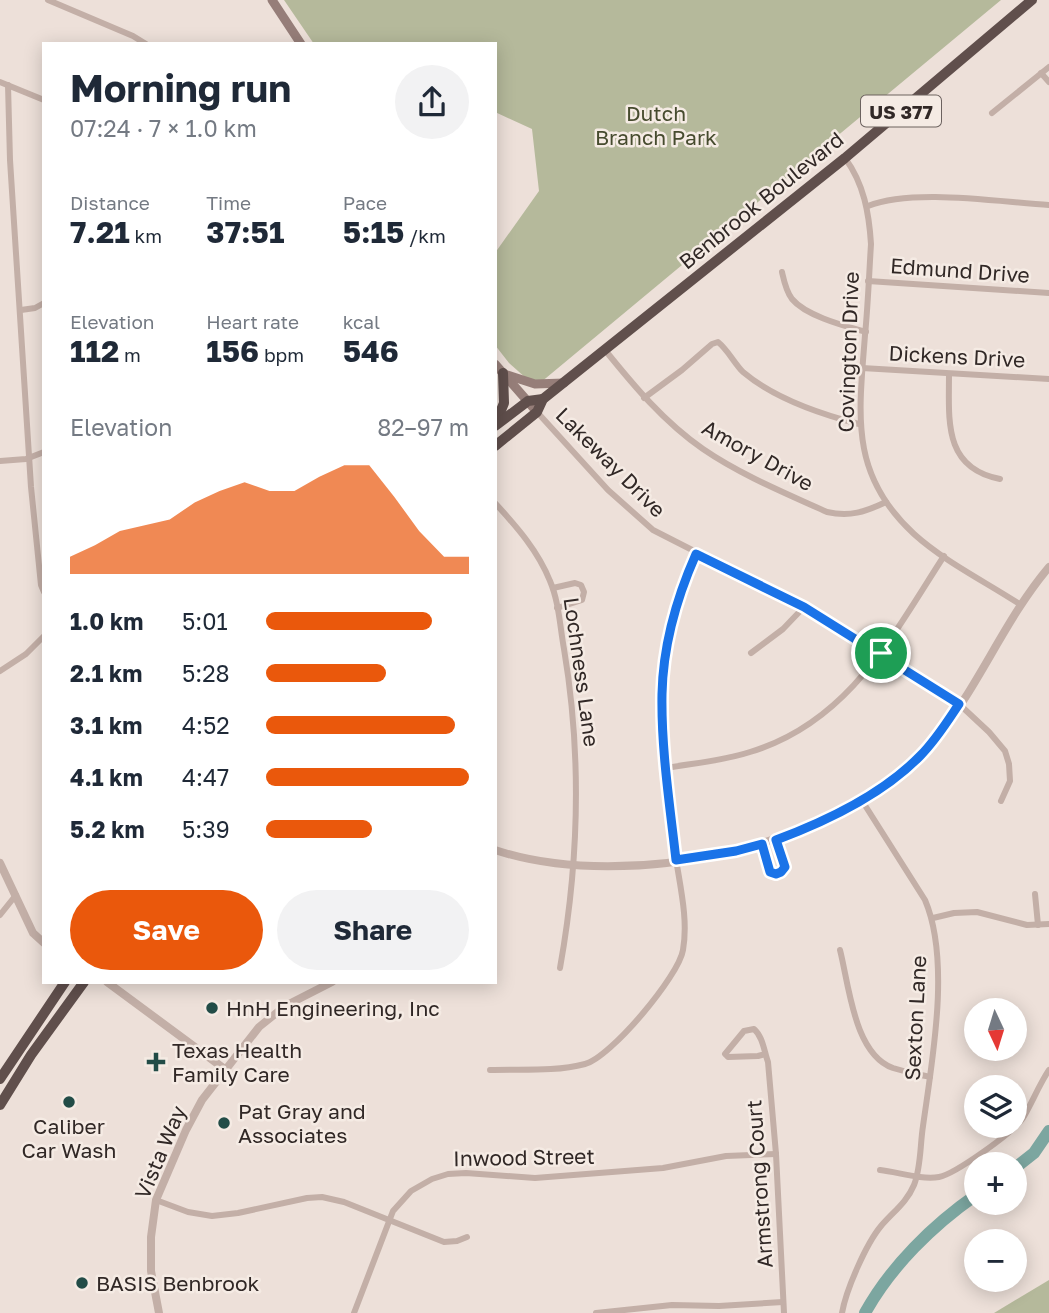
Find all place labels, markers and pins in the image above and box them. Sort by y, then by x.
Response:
pin [851,623,911,683]
place label: HnH Engineering, Inc [226,995,440,1021]
marker: HnH Engineering, Inc [204,1000,220,1016]
place label: Texas Health Family Care [172,1037,302,1087]
marker: Texas Health Family Care [146,1052,166,1072]
marker: Caliber Car Wash [61,1094,77,1110]
place label: Pat Gray and Associates [238,1098,366,1148]
place label: Caliber Car Wash [22,1113,116,1163]
marker: Pat Gray and Associates [216,1115,232,1131]
place label: BASIS Benbrook [96,1270,259,1296]
marker: BASIS Benbrook [74,1275,90,1291]

